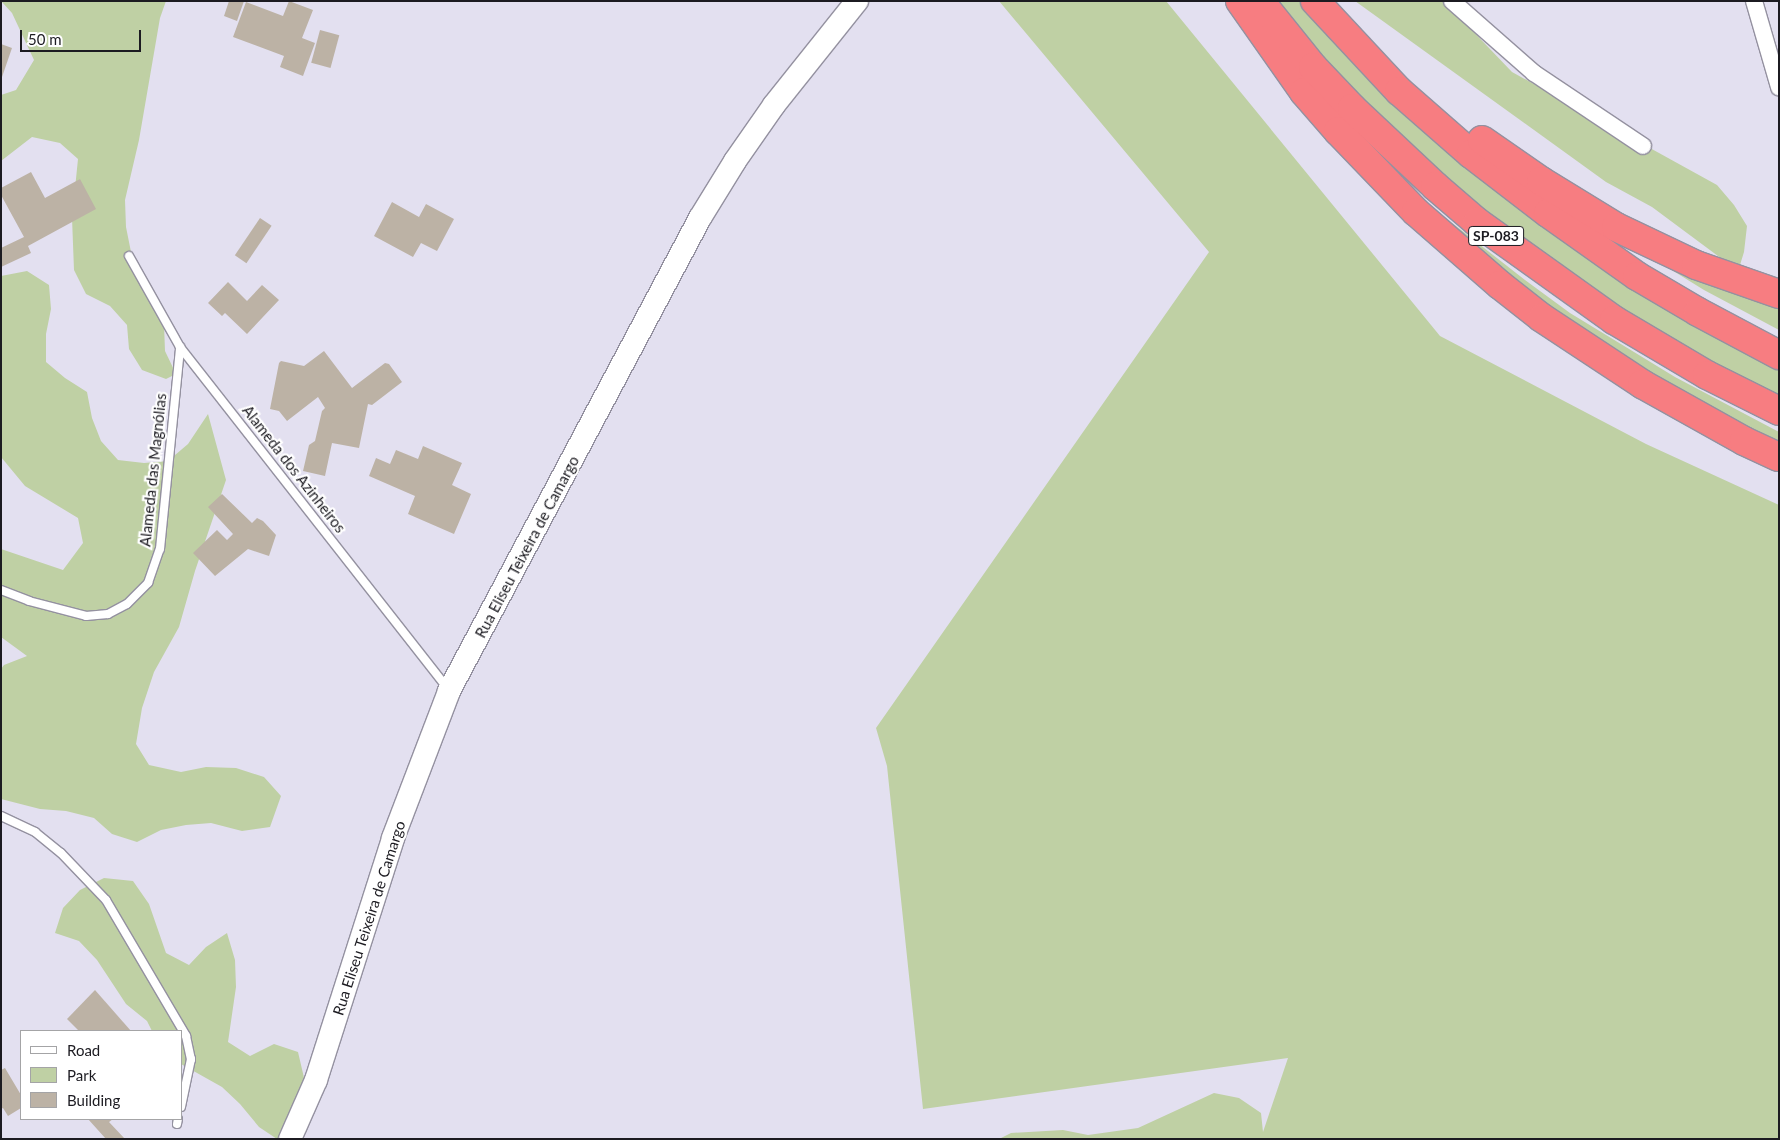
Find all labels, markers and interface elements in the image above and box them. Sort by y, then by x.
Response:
scale bar [22,20,144,52]
text: 50 m [28,30,62,48]
road number: SP-083 [1467,225,1525,248]
street label: Alameda das Magnólias [136,392,170,548]
street label: Alameda dos Azinheiros [238,401,350,537]
street label: Rua Eliseu Teixeira de Camargo [471,453,583,641]
street label: Rua Eliseu Teixeira de Camargo [329,818,409,1018]
legend [20,1030,182,1120]
text: Road [67,1041,100,1059]
text: Park [67,1066,96,1084]
text: Building [67,1091,120,1109]

